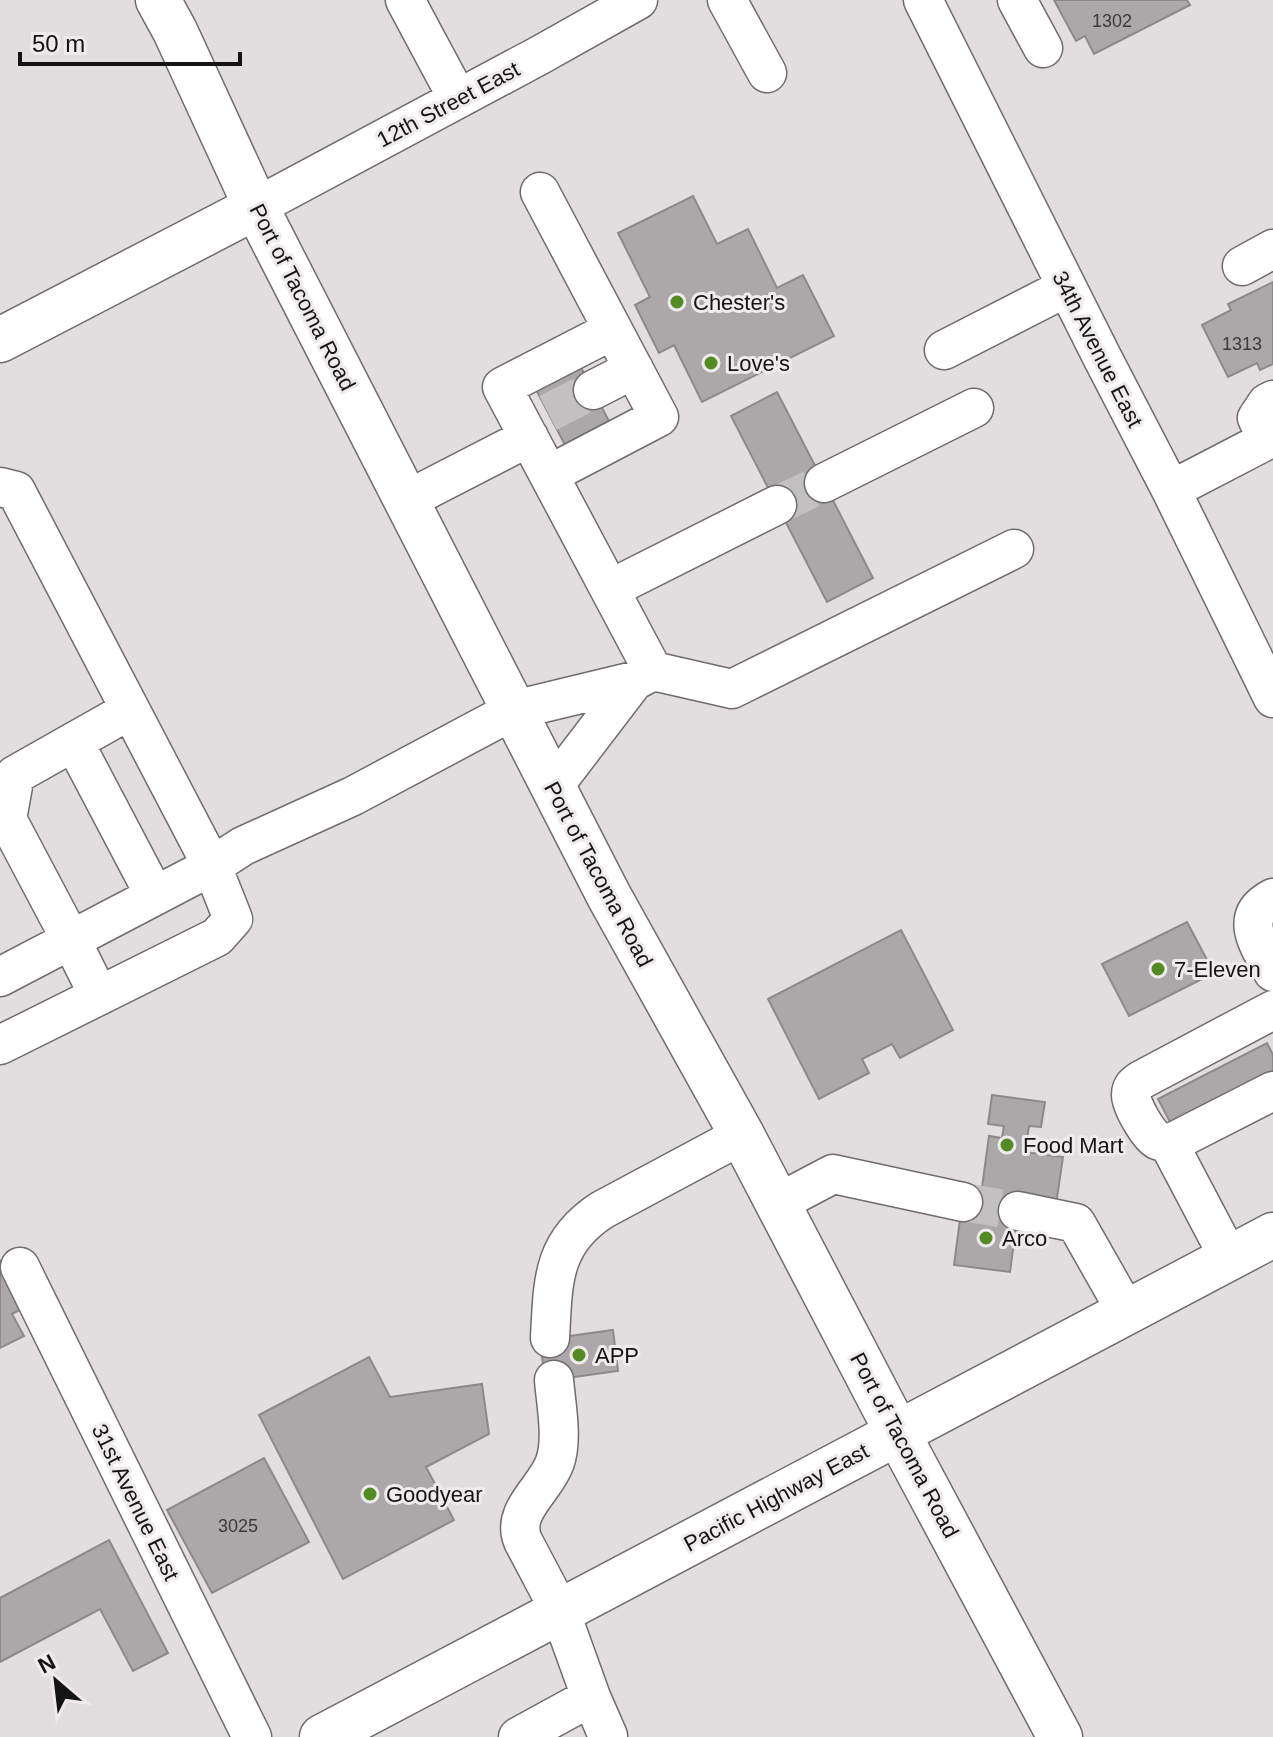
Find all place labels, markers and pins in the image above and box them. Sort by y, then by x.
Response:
place label: Chester's [693,290,785,315]
marker: Chester's [668,293,686,311]
place label: Love's [727,351,790,376]
marker: Love's [702,354,720,372]
place label: 7-Eleven [1174,957,1261,982]
marker: 7-Eleven [1149,960,1167,978]
place label: Food Mart [1023,1133,1123,1158]
marker: Food Mart [998,1136,1016,1154]
place label: Arco [1002,1226,1047,1251]
marker: Arco [977,1229,995,1247]
place label: APP [595,1343,639,1368]
marker: APP [570,1346,588,1364]
place label: Goodyear [386,1482,483,1507]
marker: Goodyear [361,1485,379,1503]

